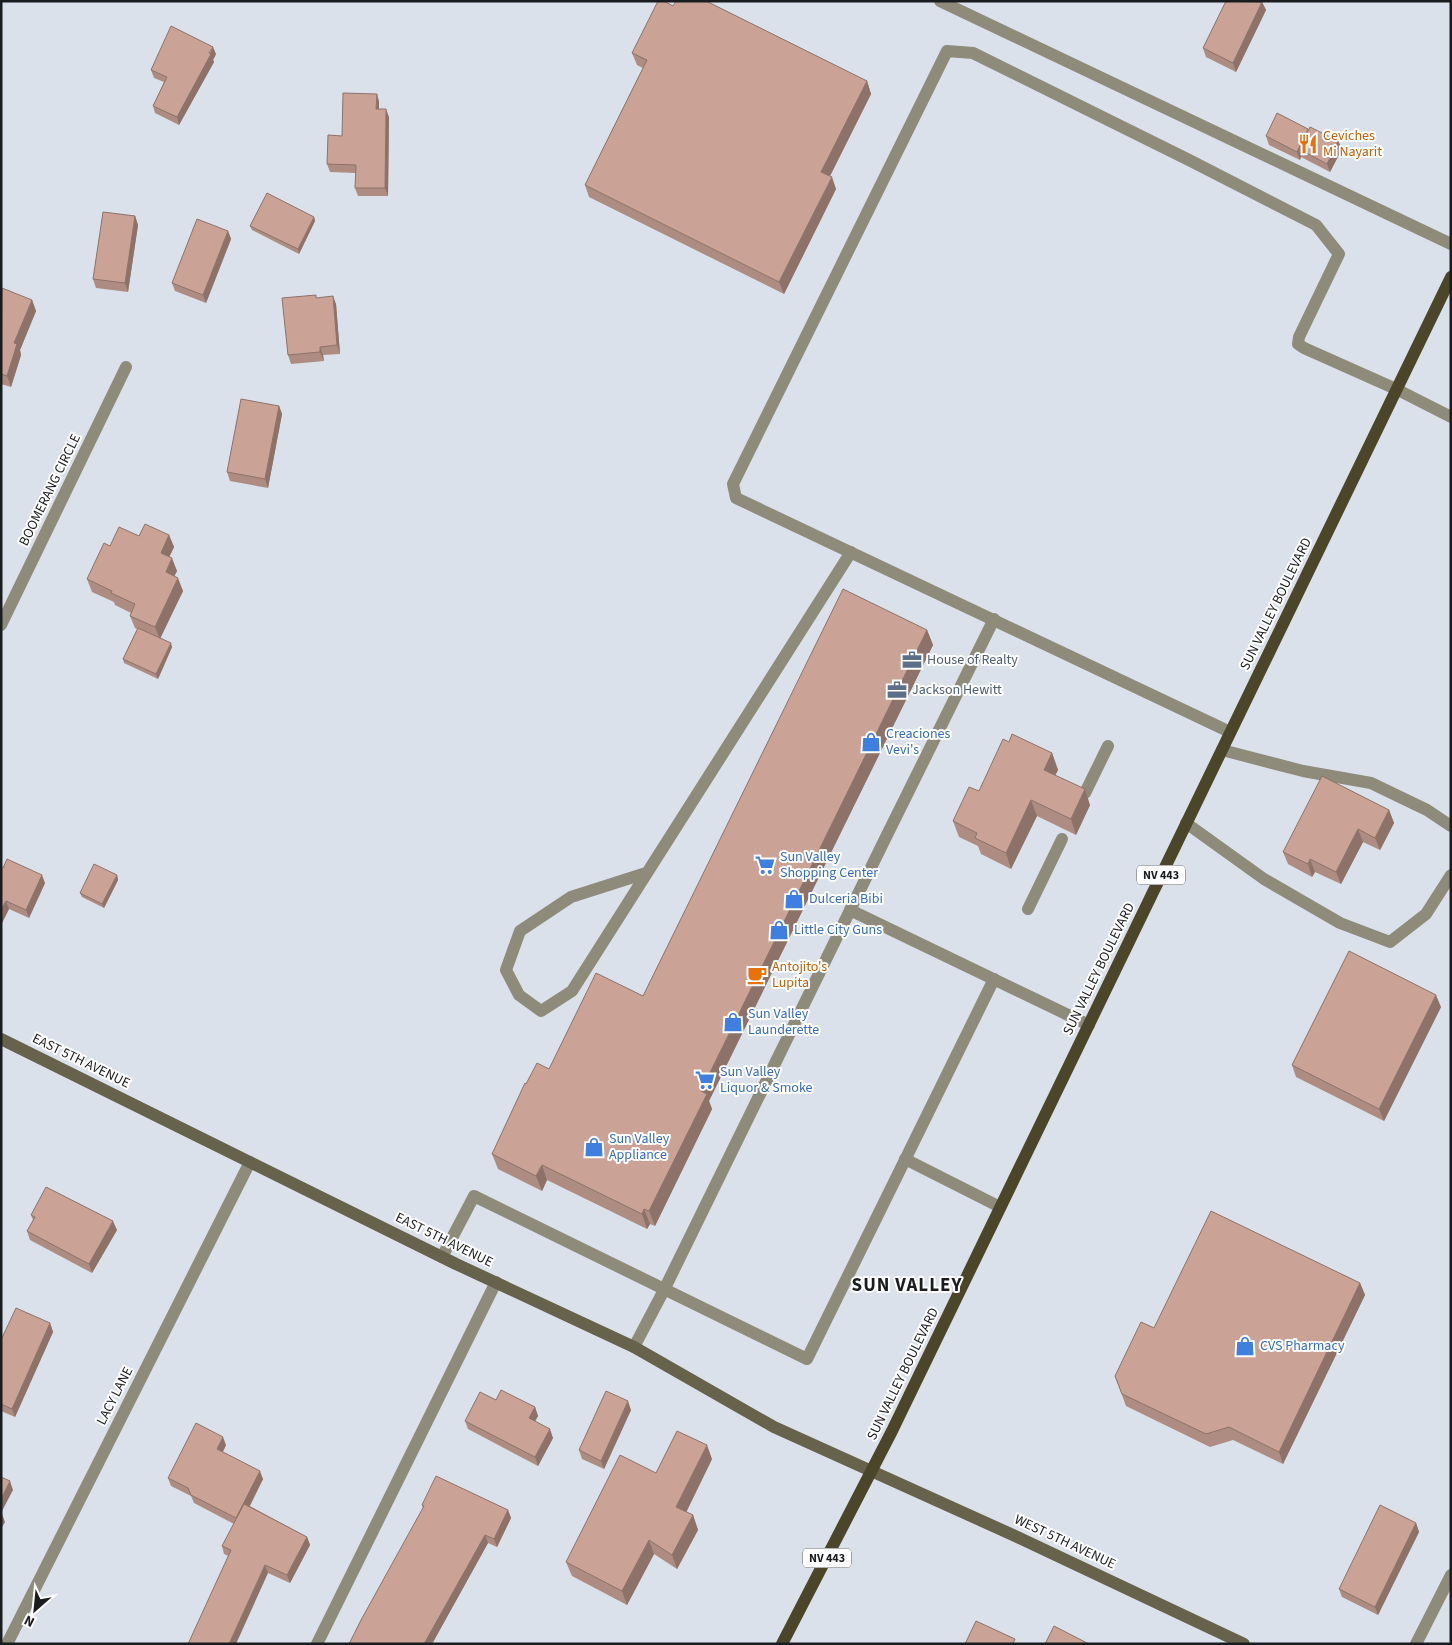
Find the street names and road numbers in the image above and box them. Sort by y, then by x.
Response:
street label: BOOMERANG CIRCLE [14,431,86,549]
street label: SUN VALLEY BOULEVARD [1235,534,1317,674]
road number: NV 443 [1137,866,1185,884]
street label: SUN VALLEY BOULEVARD [1058,899,1140,1039]
street label: EAST 5TH AVENUE [29,1029,133,1093]
street label: EAST 5TH AVENUE [392,1208,496,1272]
street label: SUN VALLEY BOULEVARD [862,1304,944,1444]
street label: LACY LANE [92,1364,138,1428]
street label: WEST 5TH AVENUE [1011,1510,1119,1574]
road number: NV 443 [803,1549,851,1568]

